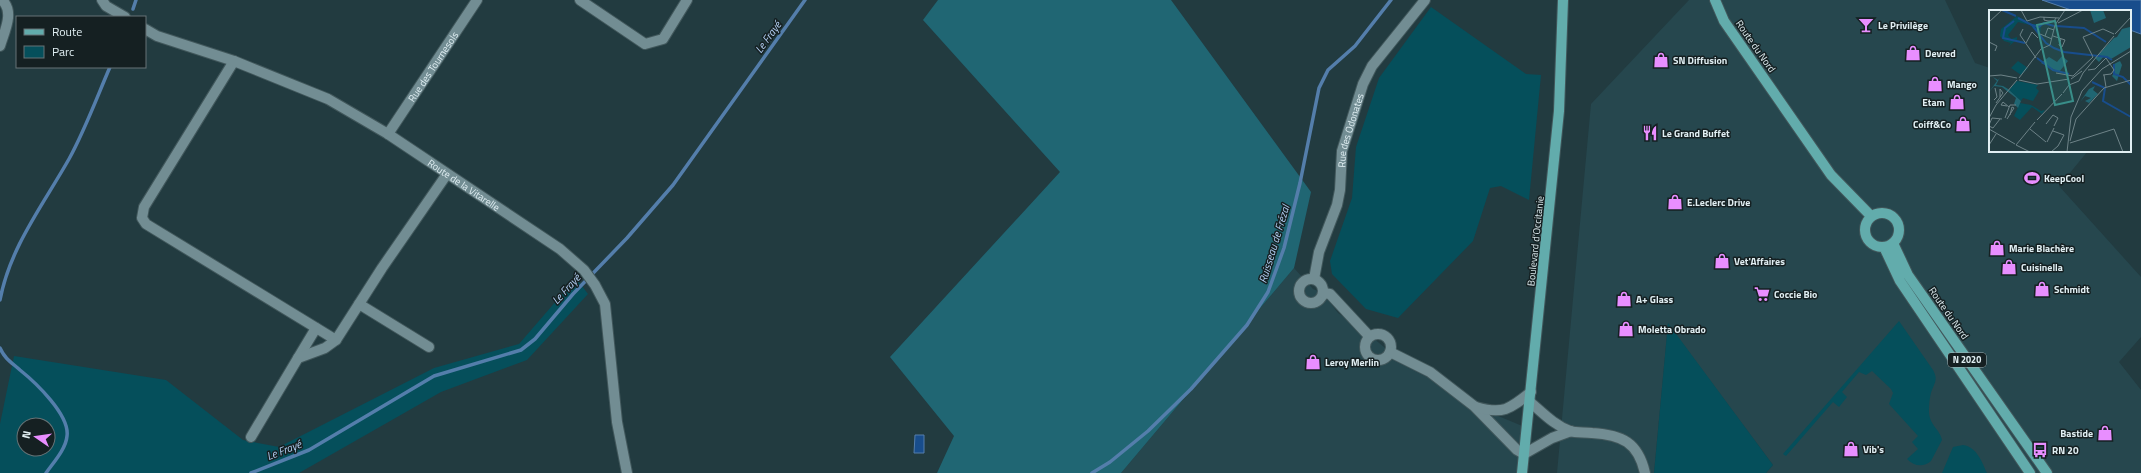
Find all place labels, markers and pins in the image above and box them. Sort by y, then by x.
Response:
bar icon: Le Privilège [1857,16,1875,34]
place label: Le Privilège [1878,18,1928,33]
shop icon: Devred [1904,44,1922,62]
place label: Devred [1925,46,1956,61]
shop icon: SN Diffusion [1652,51,1670,69]
place label: SN Diffusion [1673,53,1727,68]
shop icon: Mango [1926,75,1944,93]
place label: Mango [1947,77,1977,92]
shop icon: Etam [1948,93,1966,111]
place label: Etam [1922,95,1945,110]
shop icon: Coiff&Co [1954,115,1972,133]
place label: Coiff&Co [1913,117,1951,132]
restaurant icon: Le Grand Buffet [1641,124,1659,142]
place label: Le Grand Buffet [1662,126,1730,141]
sports icon: KeepCool [2023,169,2041,187]
place label: KeepCool [2044,171,2084,186]
shop icon: E.Leclerc Drive [1666,193,1684,211]
place label: E.Leclerc Drive [1687,195,1750,210]
shop icon: Marie Blachère [1988,239,2006,257]
place label: Marie Blachère [2009,241,2074,256]
shop icon: Vet'Affaires [1713,252,1731,270]
place label: Vet'Affaires [1734,254,1785,269]
shop icon: Cuisinella [2000,258,2018,276]
place label: Cuisinella [2021,260,2063,275]
shop icon: Schmidt [2033,280,2051,298]
place label: Schmidt [2054,282,2090,297]
supermarket icon: Coccie Bio [1753,285,1771,303]
place label: Coccie Bio [1774,287,1817,302]
shop icon: A+ Glass [1615,290,1633,308]
place label: A+ Glass [1636,292,1673,307]
shop icon: Moletta Obrado [1617,320,1635,338]
place label: Moletta Obrado [1638,322,1706,337]
shop icon: Leroy Merlin [1304,353,1322,371]
place label: Leroy Merlin [1325,355,1379,370]
shop icon: Bastide [2096,424,2114,442]
place label: Bastide [2060,426,2093,441]
shop icon: Vib's [1842,440,1860,458]
bus stop icon: RN 20 [2031,441,2049,459]
place label: Vib's [1863,442,1884,457]
place label: RN 20 [2052,443,2079,458]

